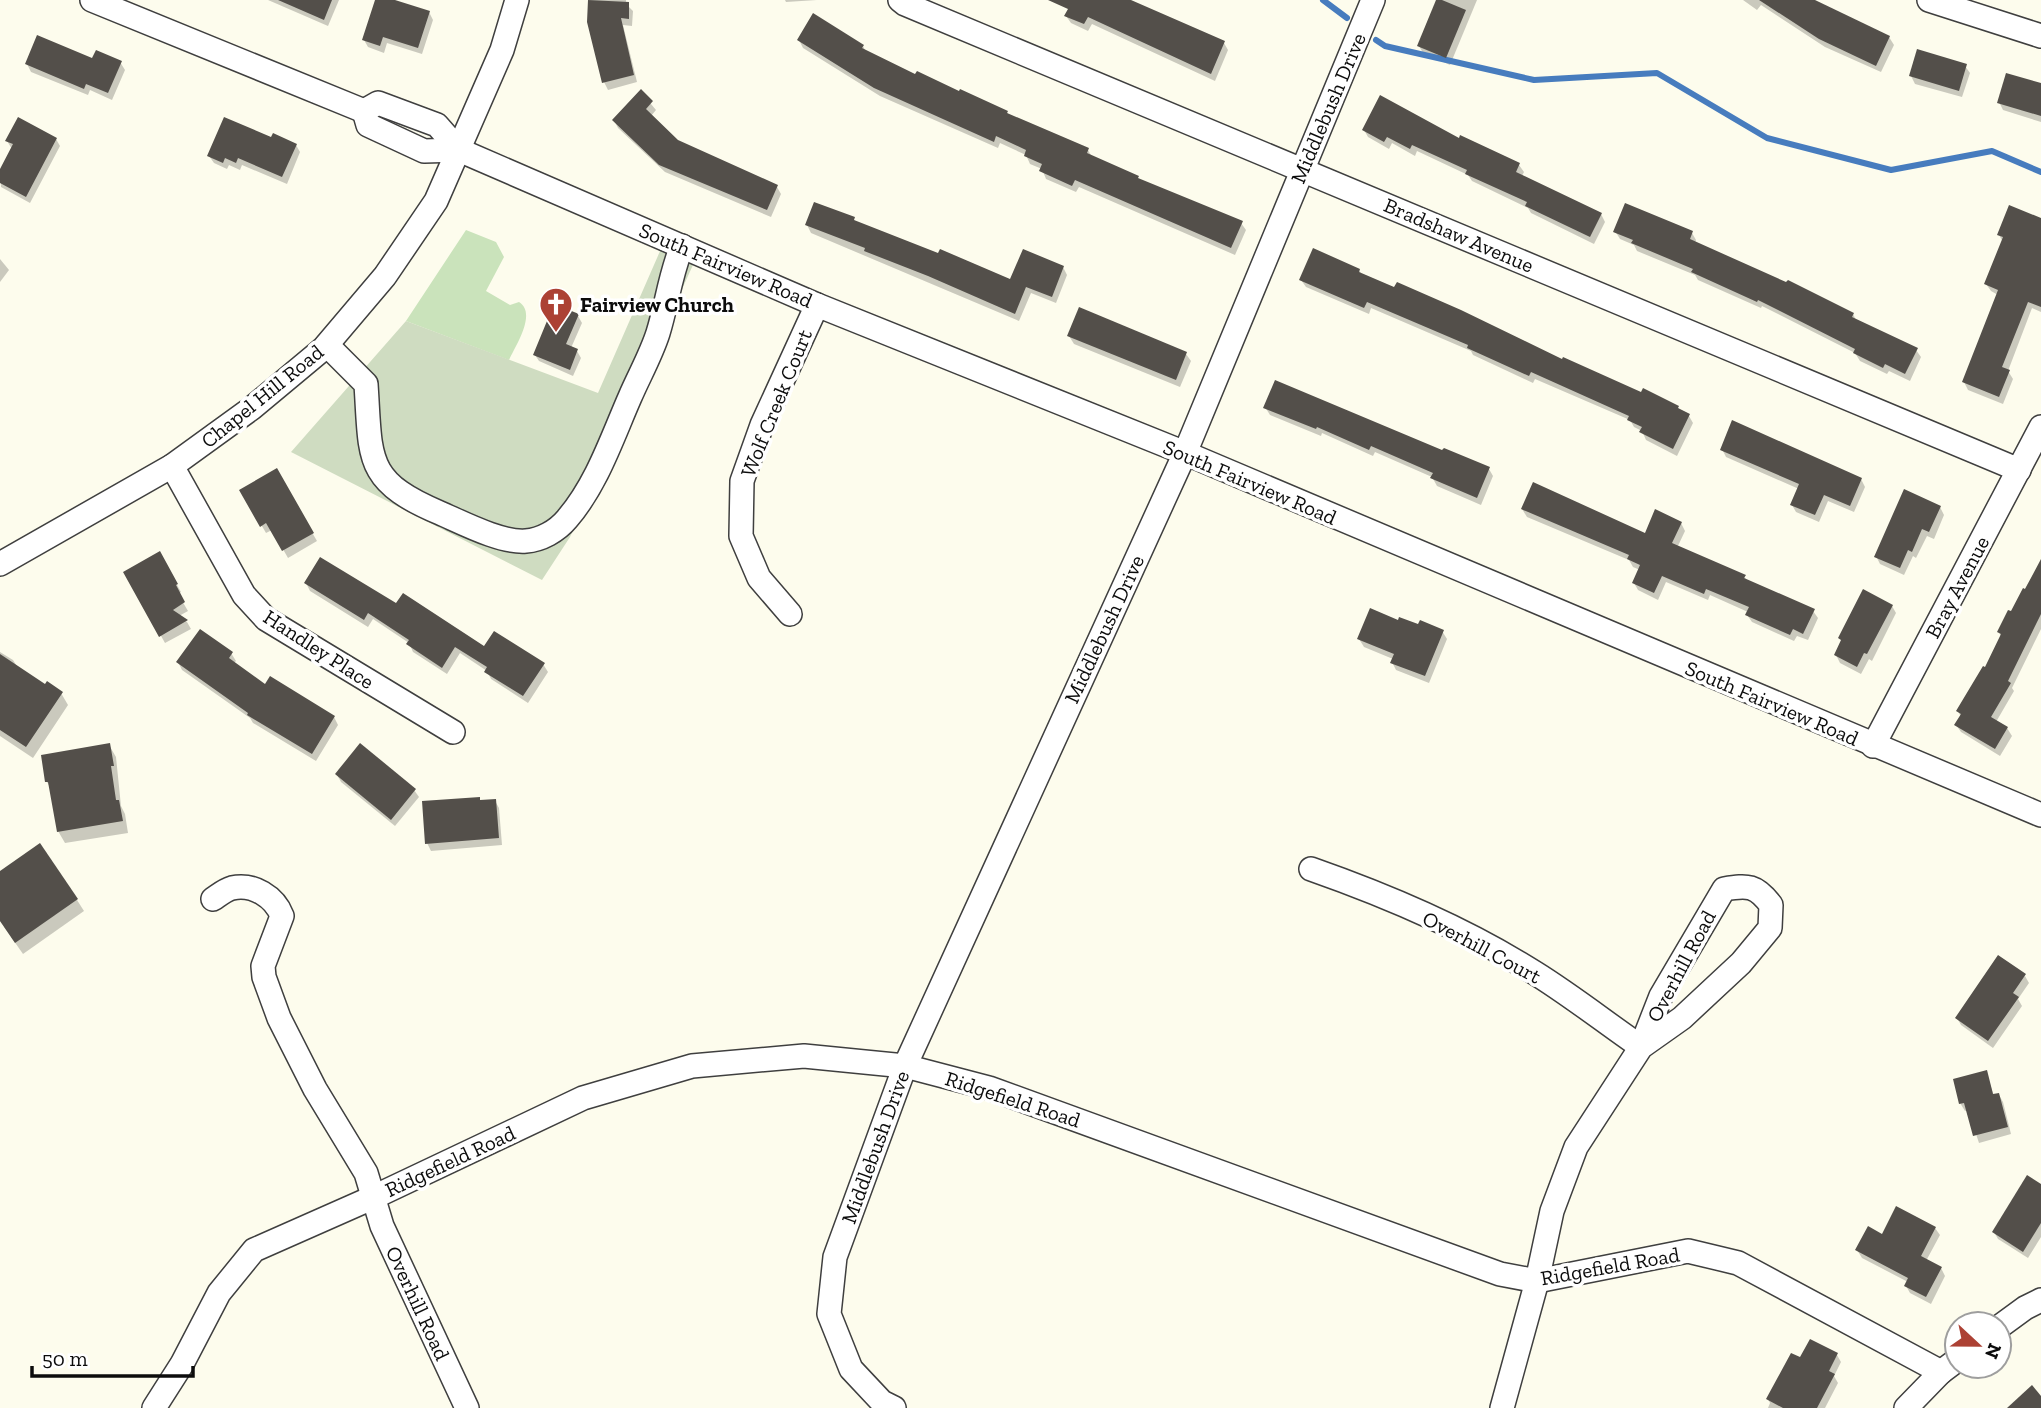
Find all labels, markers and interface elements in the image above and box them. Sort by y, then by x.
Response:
street label: Middlebush Drive [1285,29,1371,187]
street label: Bradshaw Avenue [1380,192,1538,278]
street label: South Fairview Road [636,217,817,313]
church icon: Fairview Church [537,285,575,334]
place label: Fairview Church [580,292,734,317]
street label: Wolf Creek Court [735,325,817,480]
street label: Chapel Hill Road [196,339,329,453]
street label: South Fairview Road [1160,434,1341,530]
street label: Bray Avenue [1920,532,1994,642]
street label: Middlebush Drive [1059,551,1149,707]
street label: Handley Place [259,604,379,694]
street label: South Fairview Road [1682,655,1863,751]
street label: Overhill Court [1419,905,1546,989]
street label: Overhill Road [1641,905,1721,1026]
street label: Ridgefield Road [942,1065,1084,1133]
street label: Middlebush Drive [836,1067,914,1227]
street label: Ridgefield Road [381,1120,519,1202]
street label: Ridgefield Road [1539,1241,1682,1291]
street label: Overhill Road [381,1242,456,1364]
north arrow [1943,1310,2013,1380]
scale bar [32,1334,192,1378]
text: N [1980,1340,2007,1362]
text: 50 m [42,1346,88,1371]

